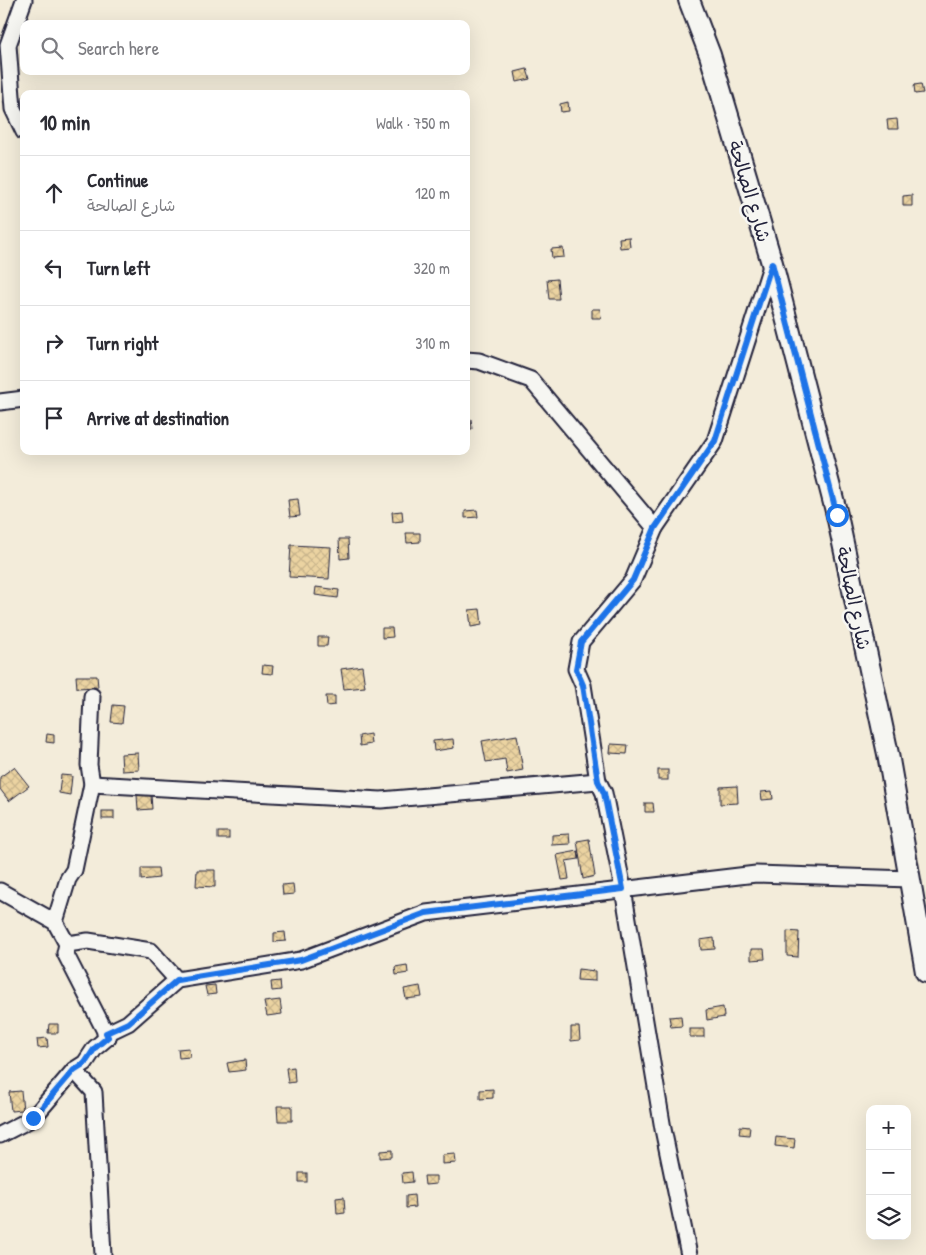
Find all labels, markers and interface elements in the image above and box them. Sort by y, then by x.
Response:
search box [20,20,470,75]
icon: search [38,34,66,62]
text: Search here [78,35,159,61]
text: 10 min [40,108,90,137]
text: Walk · 750 m [376,112,450,134]
street label: شارع الصالحة [721,137,778,245]
text: Continue [87,167,148,193]
icon: ahead [40,179,68,207]
text: 120 m [415,182,450,204]
text: شارع الصالحة [87,194,175,216]
icon: left [40,254,68,282]
text: Turn left [87,255,150,281]
text: 320 m [414,257,450,279]
icon: right [40,329,68,357]
text: Turn right [87,330,158,356]
text: 310 m [415,332,450,354]
icon: arrive [40,404,68,432]
text: Arrive at destination [87,405,229,431]
route start [826,504,849,527]
street label: شارع الصالحة [829,544,878,652]
map controls [866,1105,911,1240]
button: + [866,1105,911,1150]
route end [22,1107,45,1130]
button: − [866,1150,911,1195]
button: layers [866,1195,911,1240]

